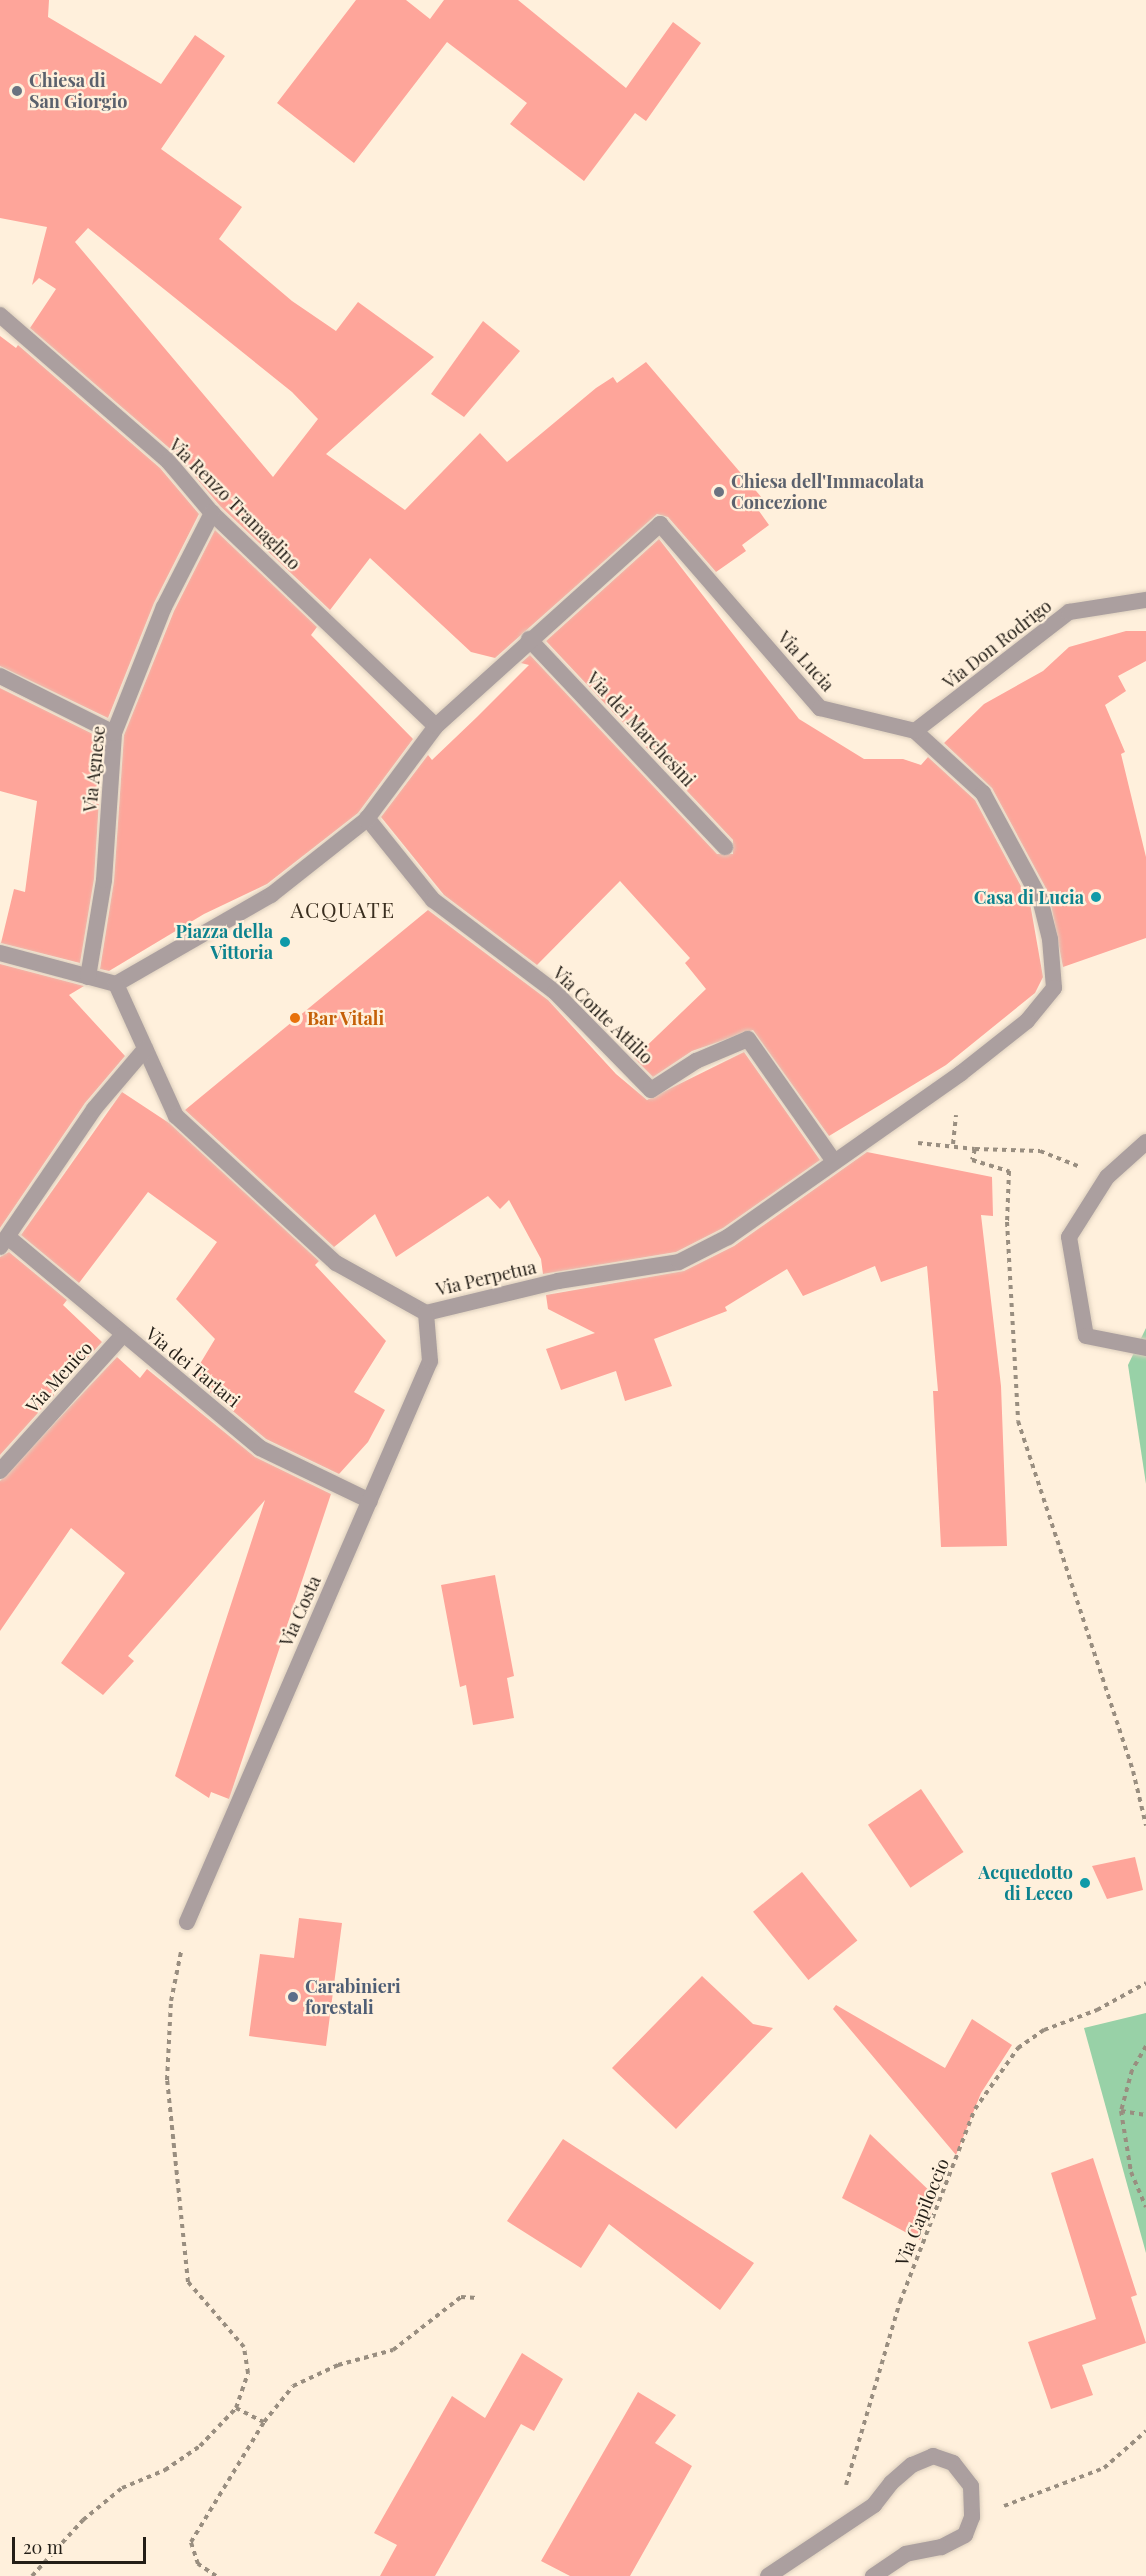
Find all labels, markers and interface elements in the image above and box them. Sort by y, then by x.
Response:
place label: Chiesa di San Giorgio [29,70,127,112]
marker: Chiesa di San Giorgio [10,84,24,98]
street label: Via Renzo Tramaglino [165,434,305,574]
place label: Chiesa dell'Immacolata Concezione [731,471,924,514]
marker: Chiesa dell'Immacolata Concezione [712,485,726,499]
street label: Via Don Rodrigo [938,595,1056,693]
street label: Via Lucia [773,626,839,696]
street label: Via dei Marchesini [582,667,700,791]
street label: Via Agnese [79,724,109,814]
place label: Casa di Lucia [974,886,1084,908]
marker: Casa di Lucia [1089,890,1103,904]
district label: ACQUATE [290,896,396,922]
place label: Piazza della Vittoria [175,921,273,964]
marker: Piazza della Vittoria [278,935,292,949]
street label: Via Conte Attilio [548,962,658,1068]
place label: Bar Vitali [307,1007,385,1029]
marker: Bar Vitali [288,1011,302,1025]
street label: Via Perpetua [434,1256,538,1300]
street label: Via dei Tartari [141,1322,245,1412]
street label: Via Menico [21,1337,97,1417]
street label: Via Costa [275,1572,325,1650]
place label: Acquedotto di Lecco [978,1862,1073,1904]
marker: Acquedotto di Lecco [1078,1876,1092,1890]
place label: Carabinieri forestali [305,1976,401,2018]
marker: Carabinieri forestali [286,1990,300,2004]
street label: Via Capiloccio [891,2155,953,2269]
scale bar [15,2525,148,2563]
text: 20 m [23,2535,63,2559]

